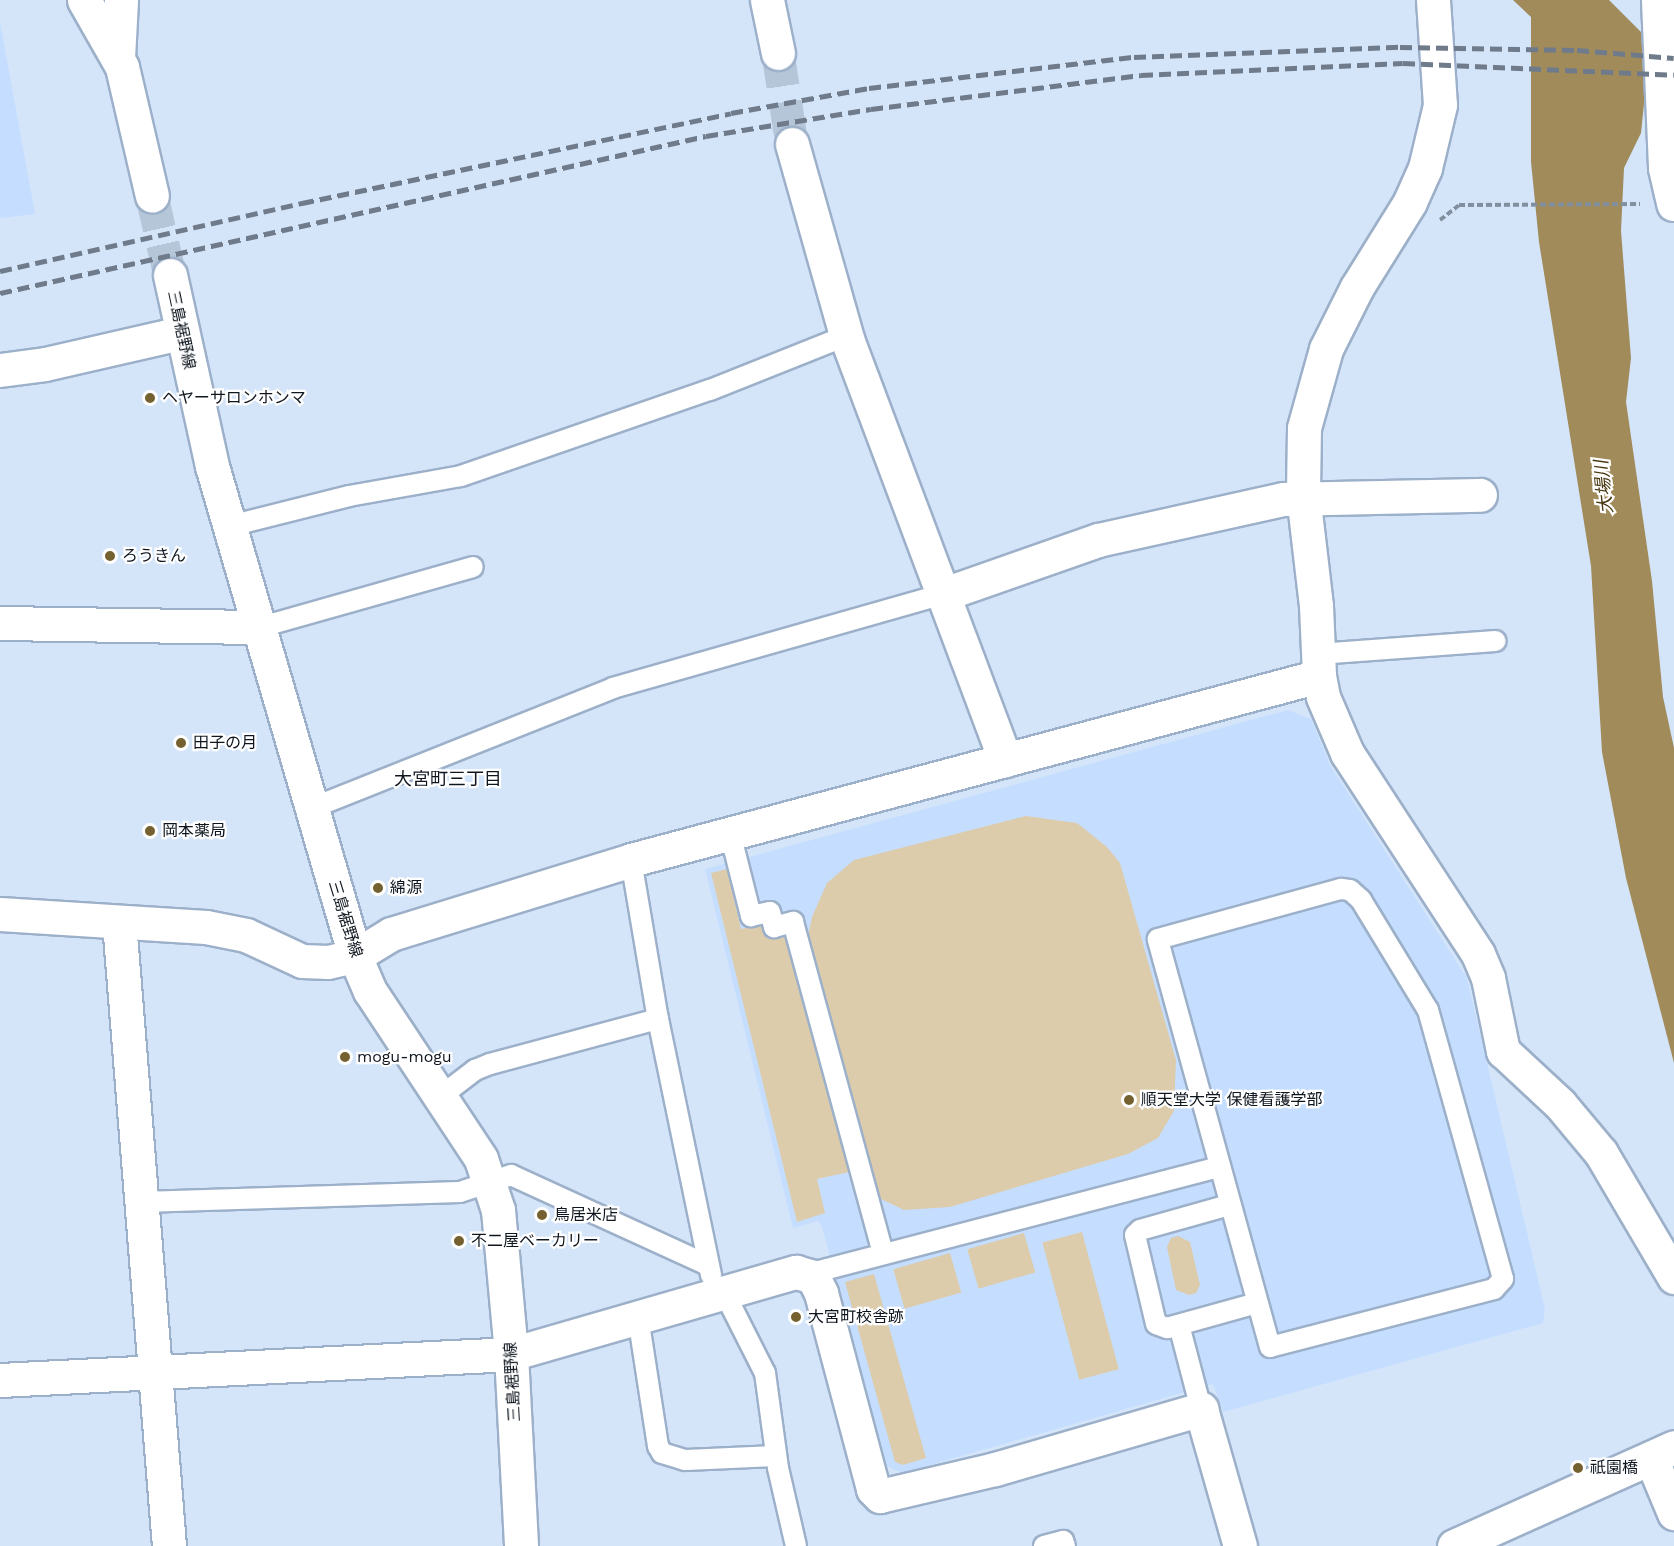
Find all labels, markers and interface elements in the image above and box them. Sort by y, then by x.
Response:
street label: 三島裾野線 [163,289,199,371]
place label: ヘヤーサロンホンマ [162,388,306,408]
marker: ヘヤーサロンホンマ [143,391,157,405]
water label: 大場川 [1590,459,1618,515]
place label: ろうきん [122,546,186,566]
marker: ろうきん [103,549,117,563]
place label: 田子の月 [193,733,257,753]
marker: 田子の月 [174,736,188,750]
district label: 大宮町三丁目 [394,768,502,790]
place label: 岡本薬局 [162,821,226,841]
marker: 岡本薬局 [143,824,157,838]
street label: 三島裾野線 [324,878,366,960]
place label: 綿源 [390,878,422,898]
marker: 綿源 [371,881,385,895]
place label: mogu-mogu [357,1047,452,1067]
marker: mogu-mogu [338,1050,352,1064]
place label: 順天堂大学 保健看護学部 [1141,1090,1322,1110]
marker: 順天堂大学 保健看護学部 [1122,1093,1136,1107]
place label: 鳥居米店 [554,1205,618,1225]
marker: 鳥居米店 [535,1208,549,1222]
place label: 不二屋ベーカリー [471,1231,599,1251]
marker: 不二屋ベーカリー [452,1234,466,1248]
place label: 大宮町校舎跡 [808,1307,904,1327]
marker: 大宮町校舎跡 [789,1310,803,1324]
street label: 三島裾野線 [501,1342,525,1422]
place label: 祇園橋 [1590,1458,1638,1478]
marker: 祇園橋 [1571,1461,1585,1475]

